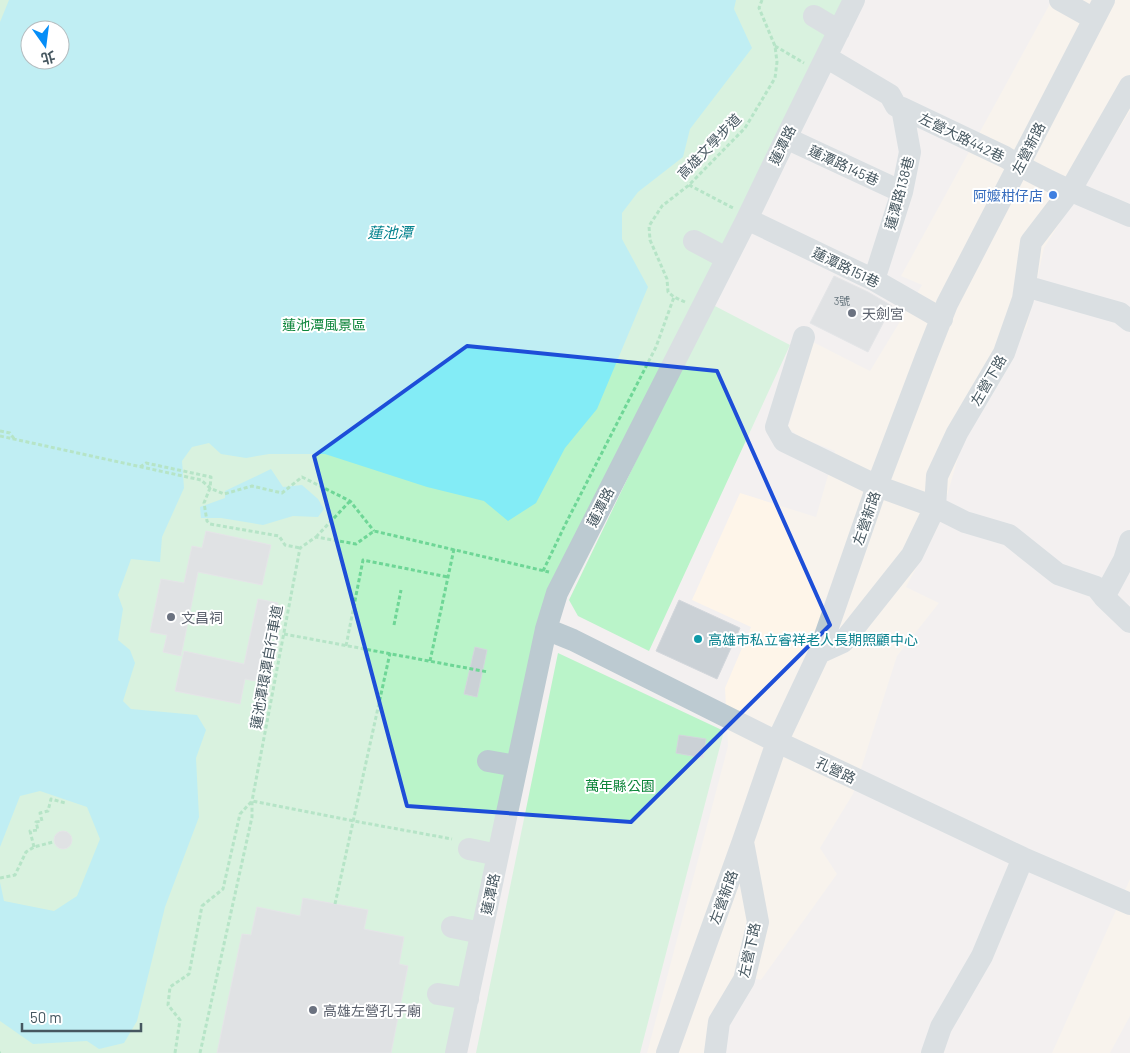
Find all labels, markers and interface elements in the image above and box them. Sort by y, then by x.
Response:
north arrow [20,20,70,70]
text: 北 [39,48,57,68]
street label: 左營大路442巷 [917,109,1007,165]
street label: 高雄文學步道 [674,110,744,182]
street label: 左營新路 [1008,119,1048,177]
street label: 蓮潭路 [765,122,799,168]
street label: 蓮潭路145巷 [806,141,882,189]
street label: 蓮潭路138巷 [881,154,917,232]
place label: 阿嬤柑仔店 [973,187,1043,204]
marker: 阿嬤柑仔店 [1047,189,1059,201]
water label: 蓮池潭 [367,223,415,241]
street label: 蓮潭路151巷 [810,243,882,291]
house number: 3號 [834,294,850,307]
place label: 天劍宮 [862,305,904,322]
marker: 天劍宮 [846,307,858,319]
park label: 蓮池潭風景區 [282,316,366,333]
street label: 左營下路 [967,352,1009,408]
street label: 蓮潭路 [583,484,617,530]
street label: 左營新路 [849,489,883,547]
street label: 蓮池潭環潭自行車道 [247,603,285,731]
place label: 文昌祠 [181,609,223,626]
marker: 文昌祠 [165,611,177,623]
place label: 高雄市私立睿祥老人長期照顧中心 [708,631,918,648]
marker: 高雄市私立睿祥老人長期照顧中心 [692,633,704,645]
street label: 孔營路 [813,753,859,787]
park label: 萬年縣公園 [585,777,655,794]
street label: 左營新路 [705,868,741,926]
street label: 蓮潭路 [477,872,503,916]
street label: 左營下路 [735,921,763,979]
scale bar [22,1000,141,1032]
place label: 高雄左營孔子廟 [323,1002,421,1019]
marker: 高雄左營孔子廟 [307,1004,319,1016]
text: 50 m [30,1008,62,1026]

